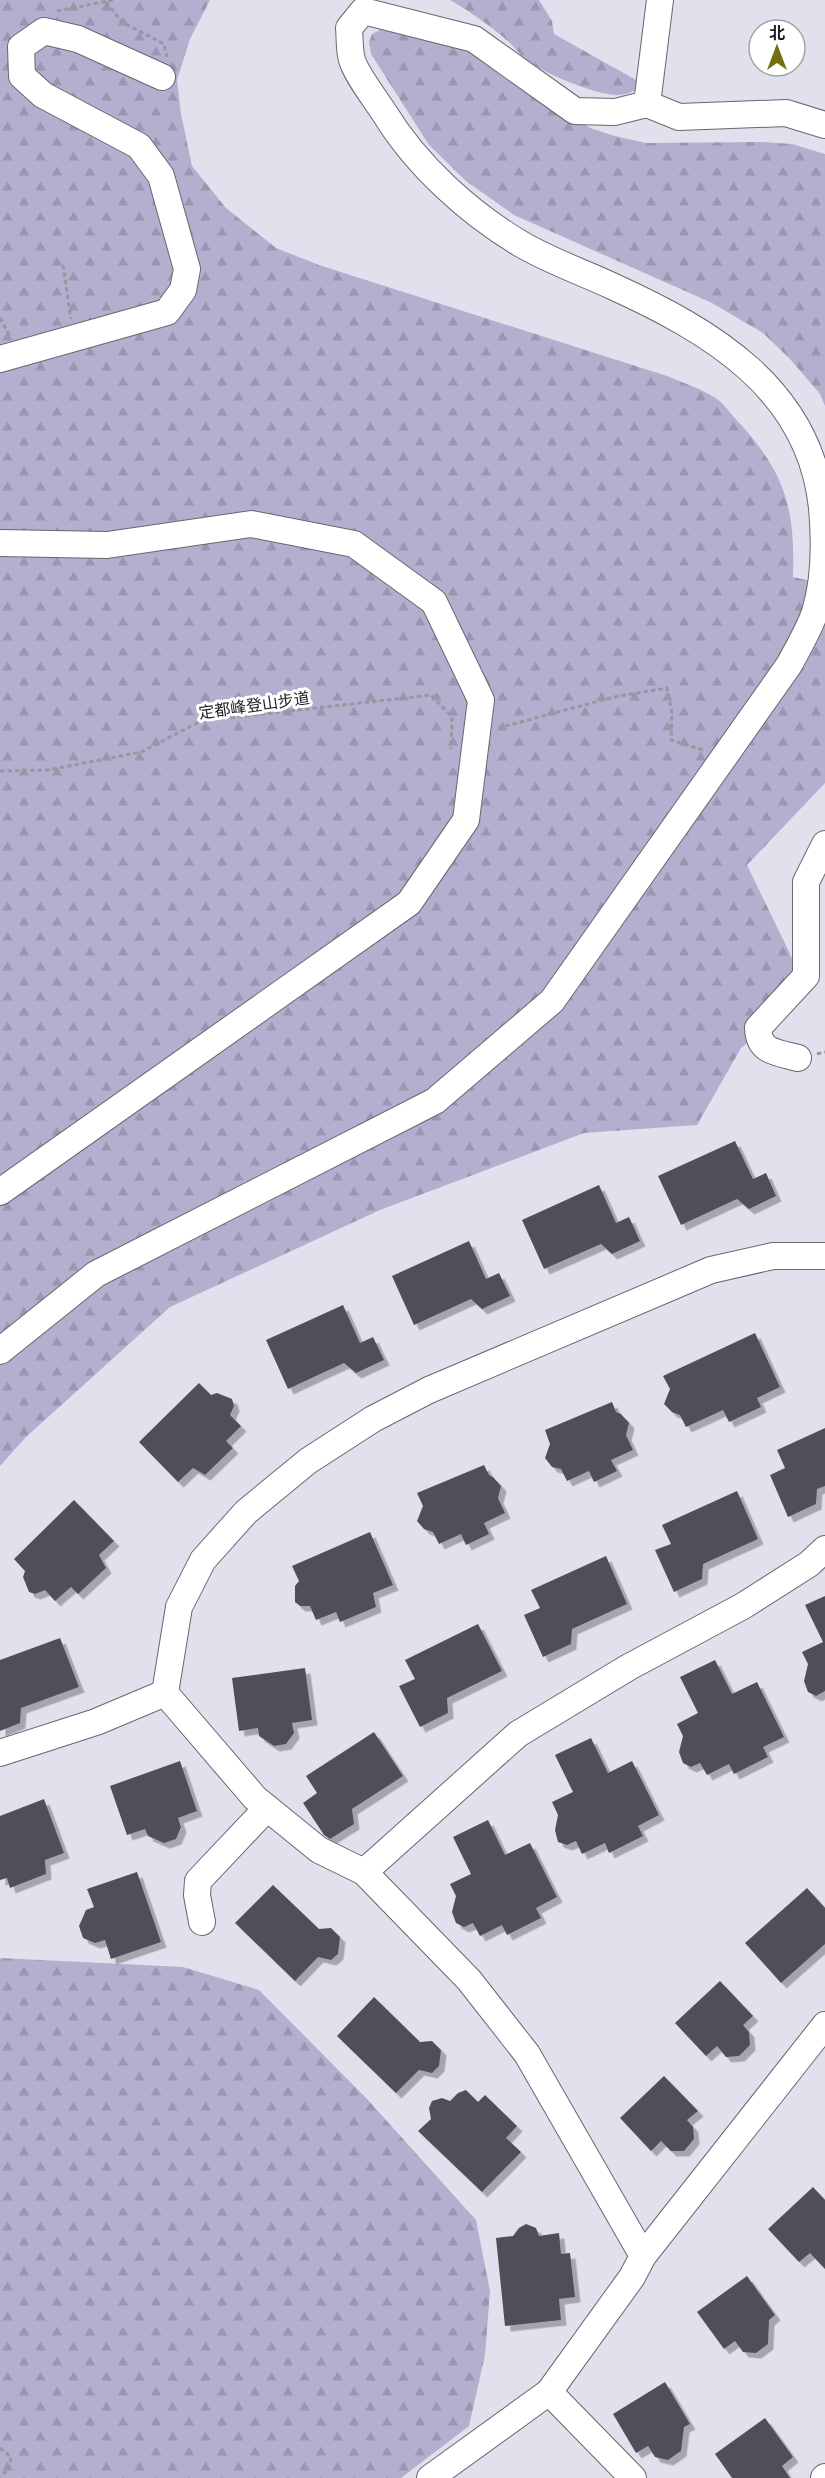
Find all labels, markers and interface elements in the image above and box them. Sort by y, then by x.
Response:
north arrow [747,18,807,78]
text: 北 [769,24,785,42]
street label: 定都峰登山步道 [197,688,311,722]

